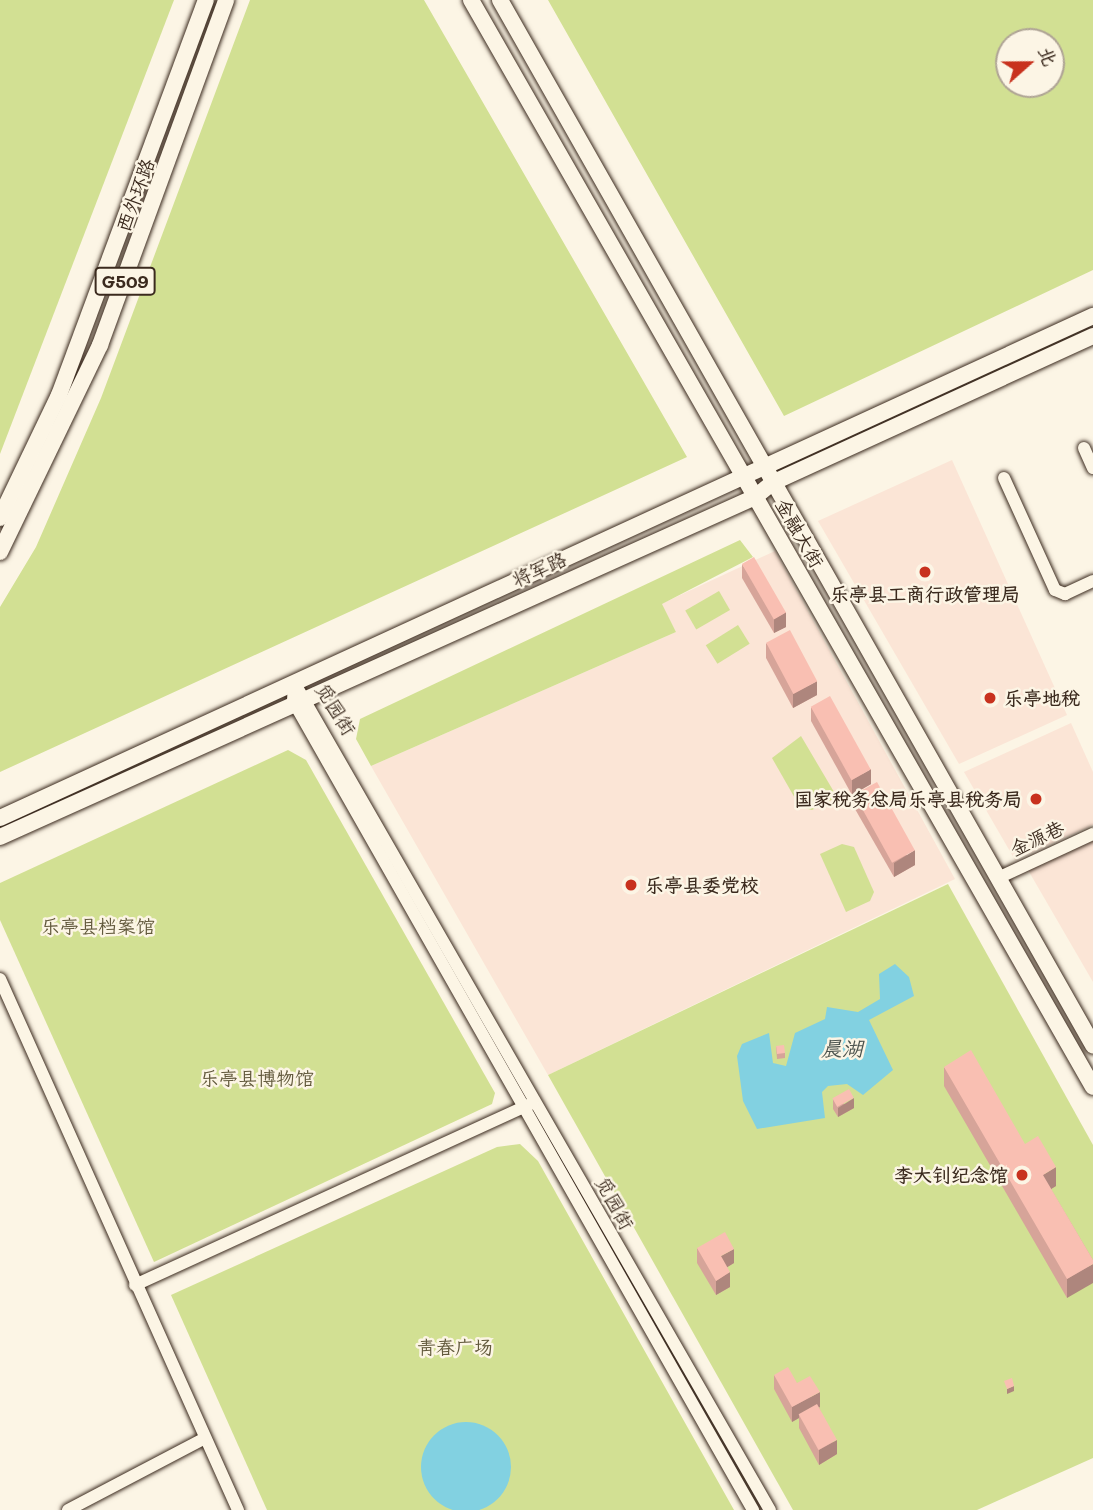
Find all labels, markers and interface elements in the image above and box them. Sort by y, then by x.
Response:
north arrow [995,28,1065,98]
text: 北 [1033,43,1063,69]
street label: 西外环路 [111,155,159,235]
road number: G509 [94,267,156,296]
street label: 金融大街 [771,494,829,572]
street label: 将军路 [508,547,570,591]
marker: 乐亭县工商行政管理局 [917,564,933,580]
place label: 乐亭县工商行政管理局 [830,583,1020,605]
street label: 觅园街 [311,679,361,739]
place label: 乐亭地税 [1004,687,1080,709]
marker: 乐亭地税 [982,690,998,706]
place label: 国家税务总局乐亭县税务局 [794,788,1022,810]
marker: 国家税务总局乐亭县税务局 [1028,791,1044,807]
street label: 金源巷 [1006,816,1068,860]
place label: 乐亭县委党校 [645,874,759,896]
marker: 乐亭县委党校 [623,877,639,893]
park label: 乐亭县档案馆 [41,915,155,937]
water label: 晨湖 [821,1035,863,1061]
park label: 乐亭县博物馆 [200,1067,314,1089]
place label: 李大钊纪念馆 [894,1164,1008,1186]
marker: 李大钊纪念馆 [1014,1167,1030,1183]
street label: 觅园街 [591,1173,639,1233]
park label: 青春广场 [417,1336,493,1358]

